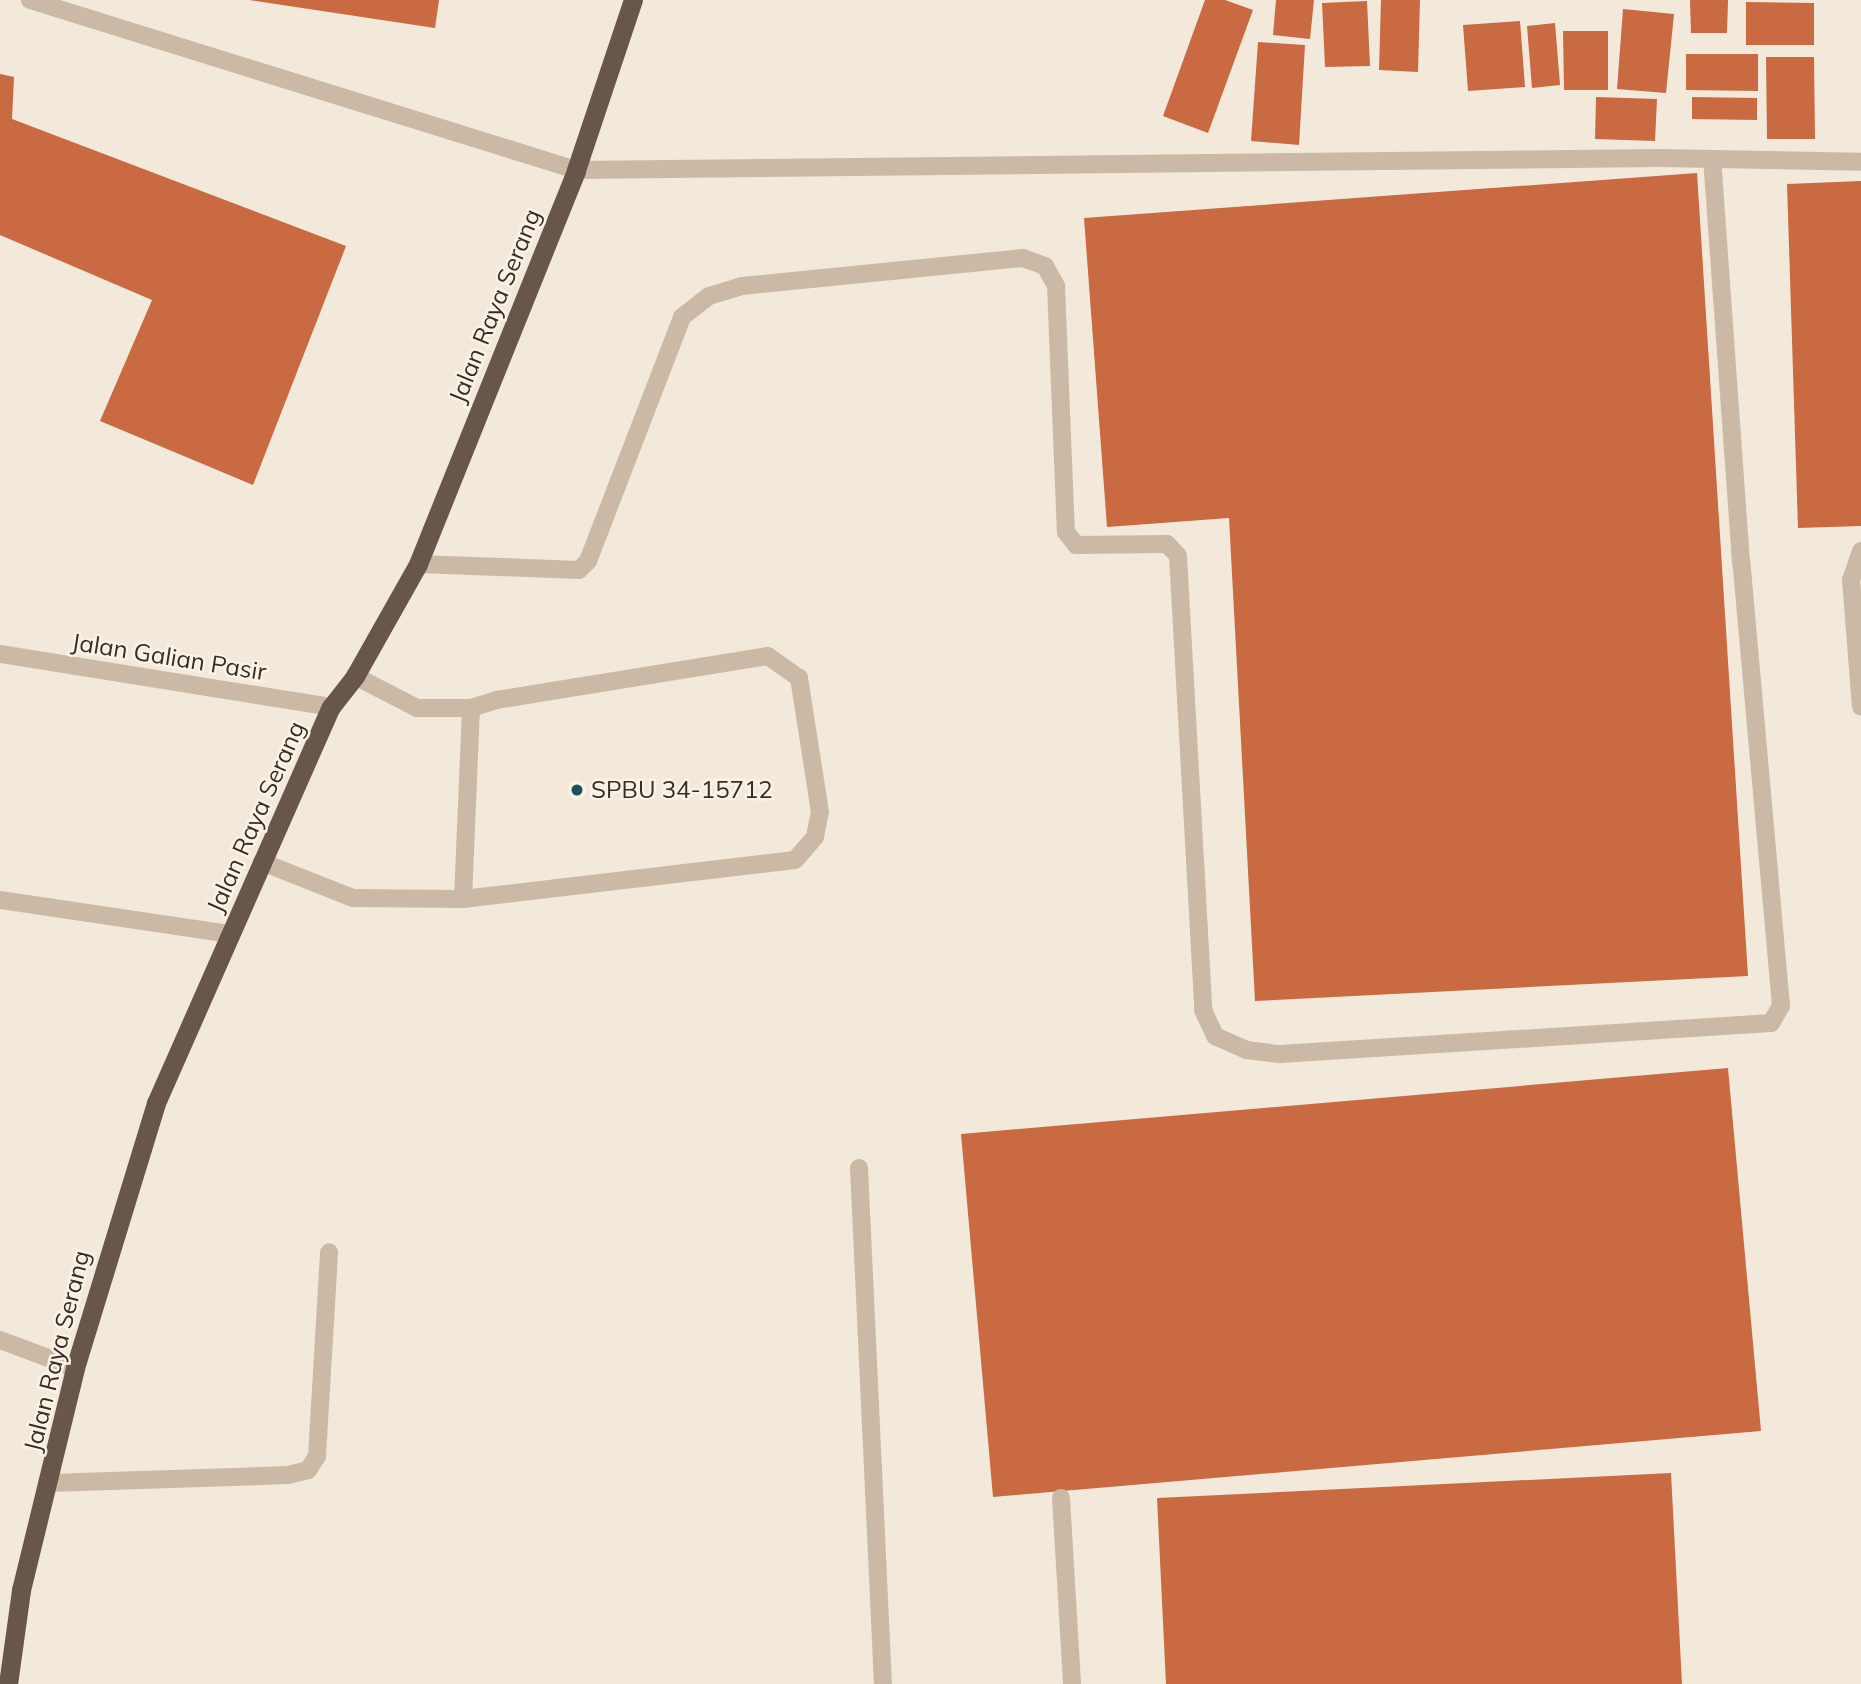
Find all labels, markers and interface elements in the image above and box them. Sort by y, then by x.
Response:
street label: Jalan Raya Serang [443,205,547,407]
street label: Jalan Galian Pasir [70,627,268,687]
street label: Jalan Raya Serang [201,717,311,917]
place label: SPBU 34-15712 [591,776,773,804]
marker: SPBU 34-15712 [569,782,585,798]
street label: Jalan Raya Serang [18,1247,96,1455]

